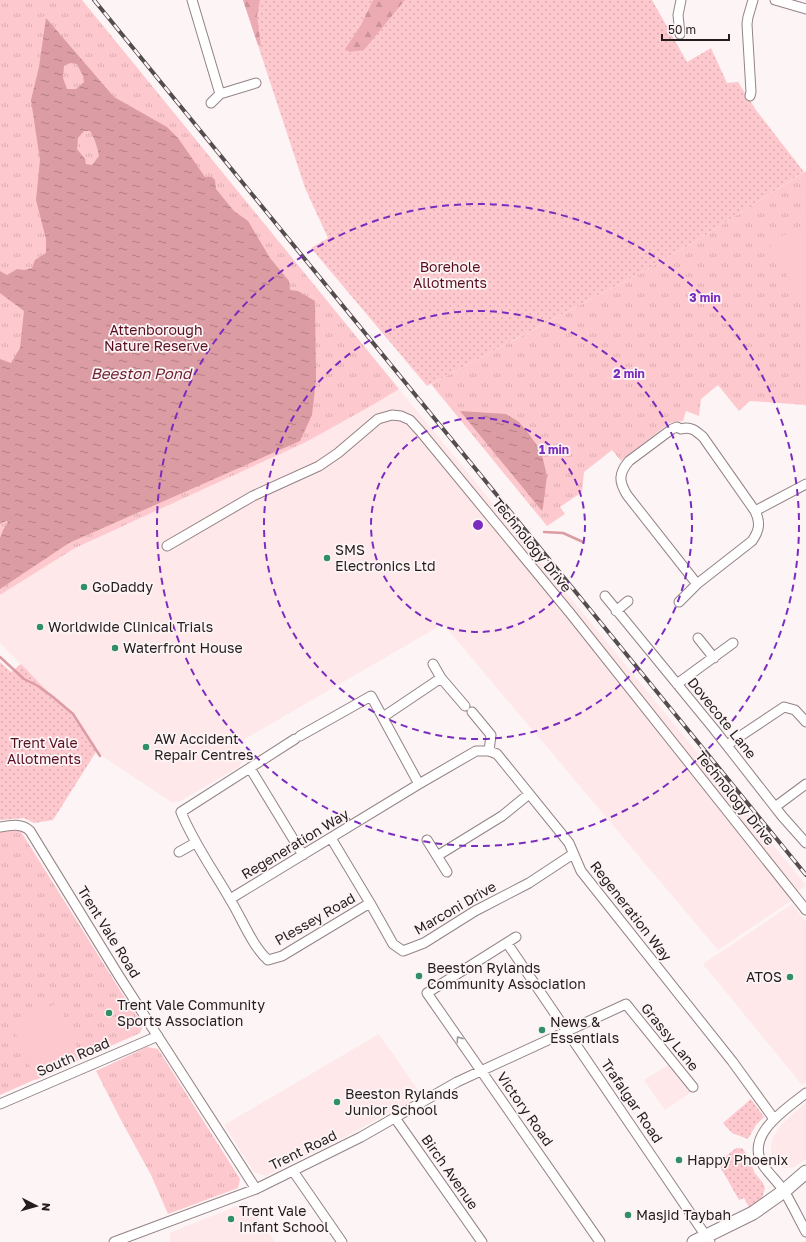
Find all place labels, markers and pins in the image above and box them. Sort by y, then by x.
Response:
centre of rings [471,518,485,532]
place label: SMS Electronics Ltd [335,541,436,574]
marker: SMS Electronics Ltd [322,553,332,563]
place label: GoDaddy [92,578,153,595]
marker: GoDaddy [79,582,89,592]
place label: Worldwide Clinical Trials [48,618,213,635]
marker: Worldwide Clinical Trials [35,622,45,632]
place label: Waterfront House [123,639,243,656]
marker: Waterfront House [110,643,120,653]
place label: AW Accident Repair Centres [154,730,253,763]
marker: AW Accident Repair Centres [141,742,151,752]
place label: Beeston Rylands Community Association [427,959,586,992]
place label: ATOS [746,968,782,985]
marker: Beeston Rylands Community Association [414,971,424,981]
marker: ATOS [785,972,795,982]
place label: Trent Vale Community Sports Association [117,996,265,1029]
marker: Trent Vale Community Sports Association [104,1008,114,1018]
place label: News & Essentials [550,1013,619,1046]
marker: News & Essentials [537,1025,547,1035]
place label: Beeston Rylands Junior School [345,1085,459,1118]
marker: Beeston Rylands Junior School [332,1097,342,1107]
place label: Happy Phoenix [687,1151,788,1168]
marker: Happy Phoenix [674,1155,684,1165]
place label: Trent Vale Infant School [239,1202,329,1235]
place label: Masjid Taybah [636,1206,731,1223]
marker: Masjid Taybah [623,1210,633,1220]
marker: Trent Vale Infant School [226,1214,236,1224]

